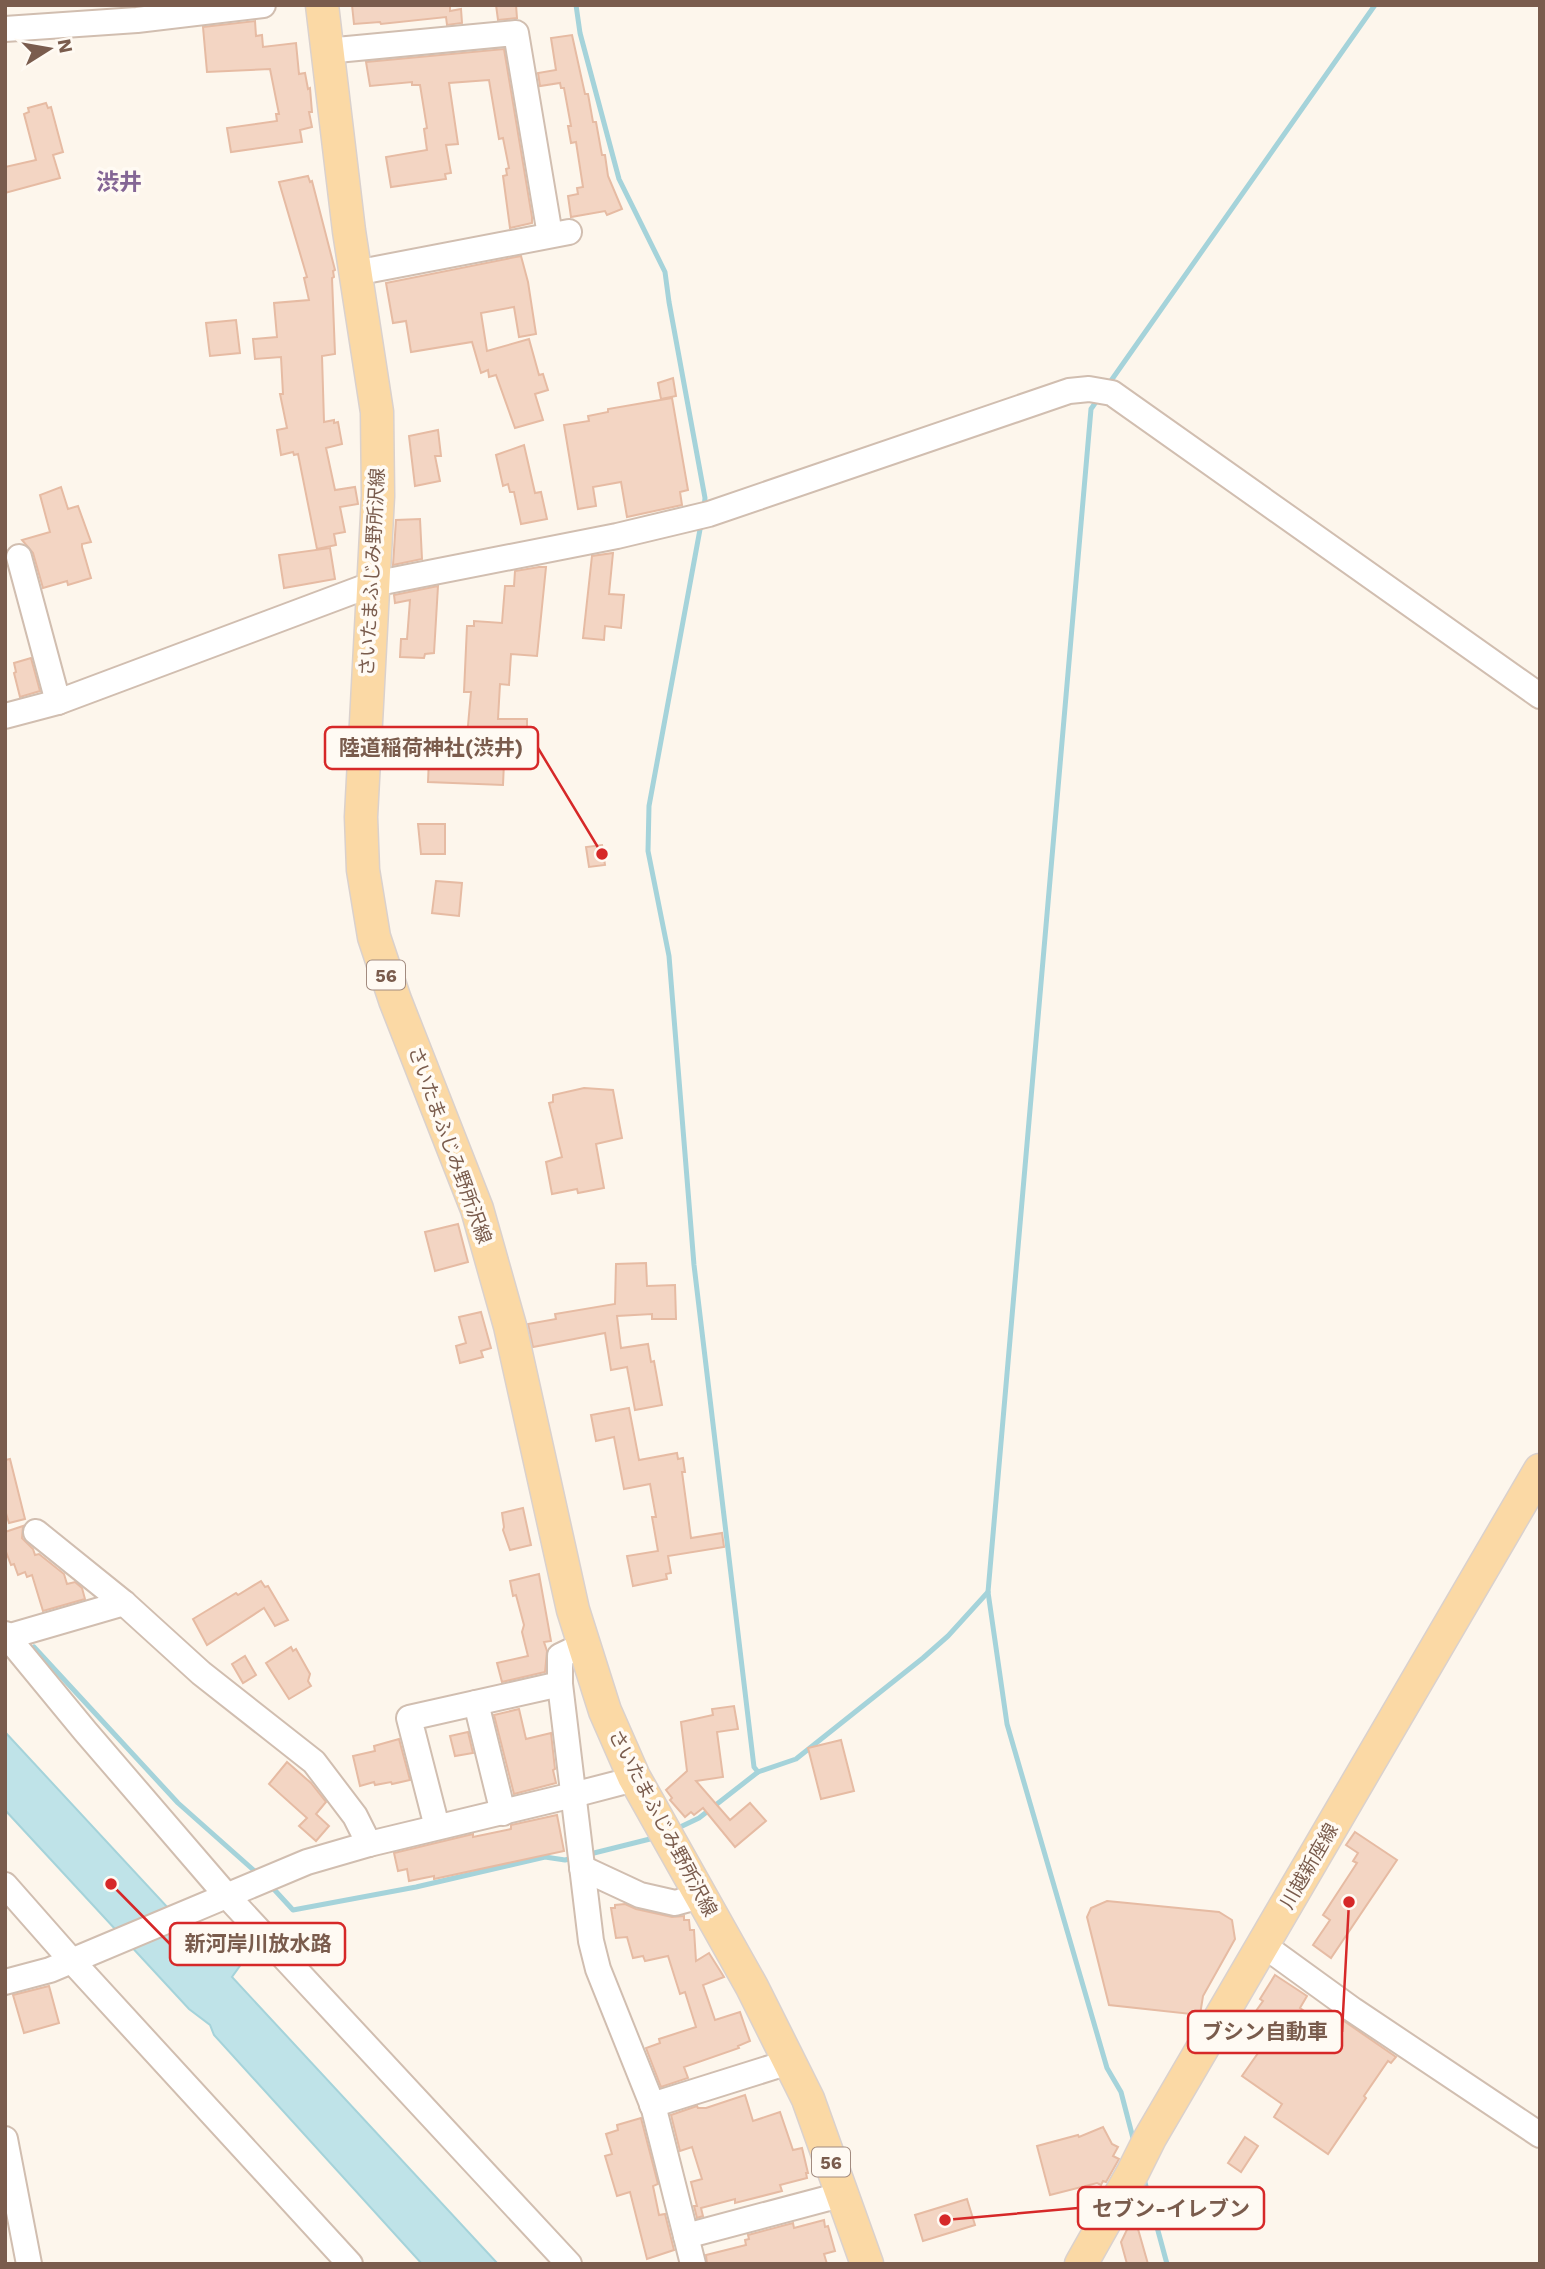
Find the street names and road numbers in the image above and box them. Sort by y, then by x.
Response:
street label: さいたまふじみ野所沢線 [355,467,389,677]
road number: 56 [367,960,405,990]
street label: さいたまふじみ野所沢線 [404,1043,496,1247]
street label: さいたまふじみ野所沢線 [604,1726,722,1920]
street label: 川越新座線 [1275,1819,1343,1913]
road number: 56 [812,2148,850,2176]

